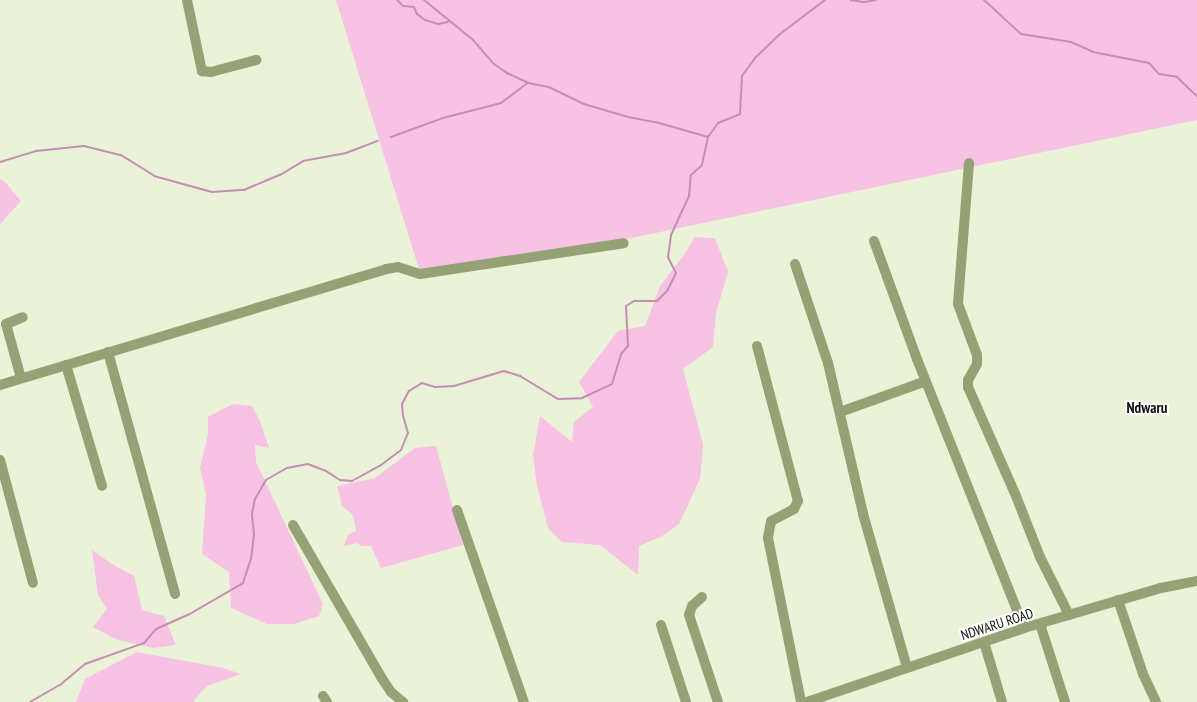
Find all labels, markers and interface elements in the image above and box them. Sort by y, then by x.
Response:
district label: Ndwaru [1127,399,1167,417]
street label: NDWARU ROAD [959,604,1035,644]

